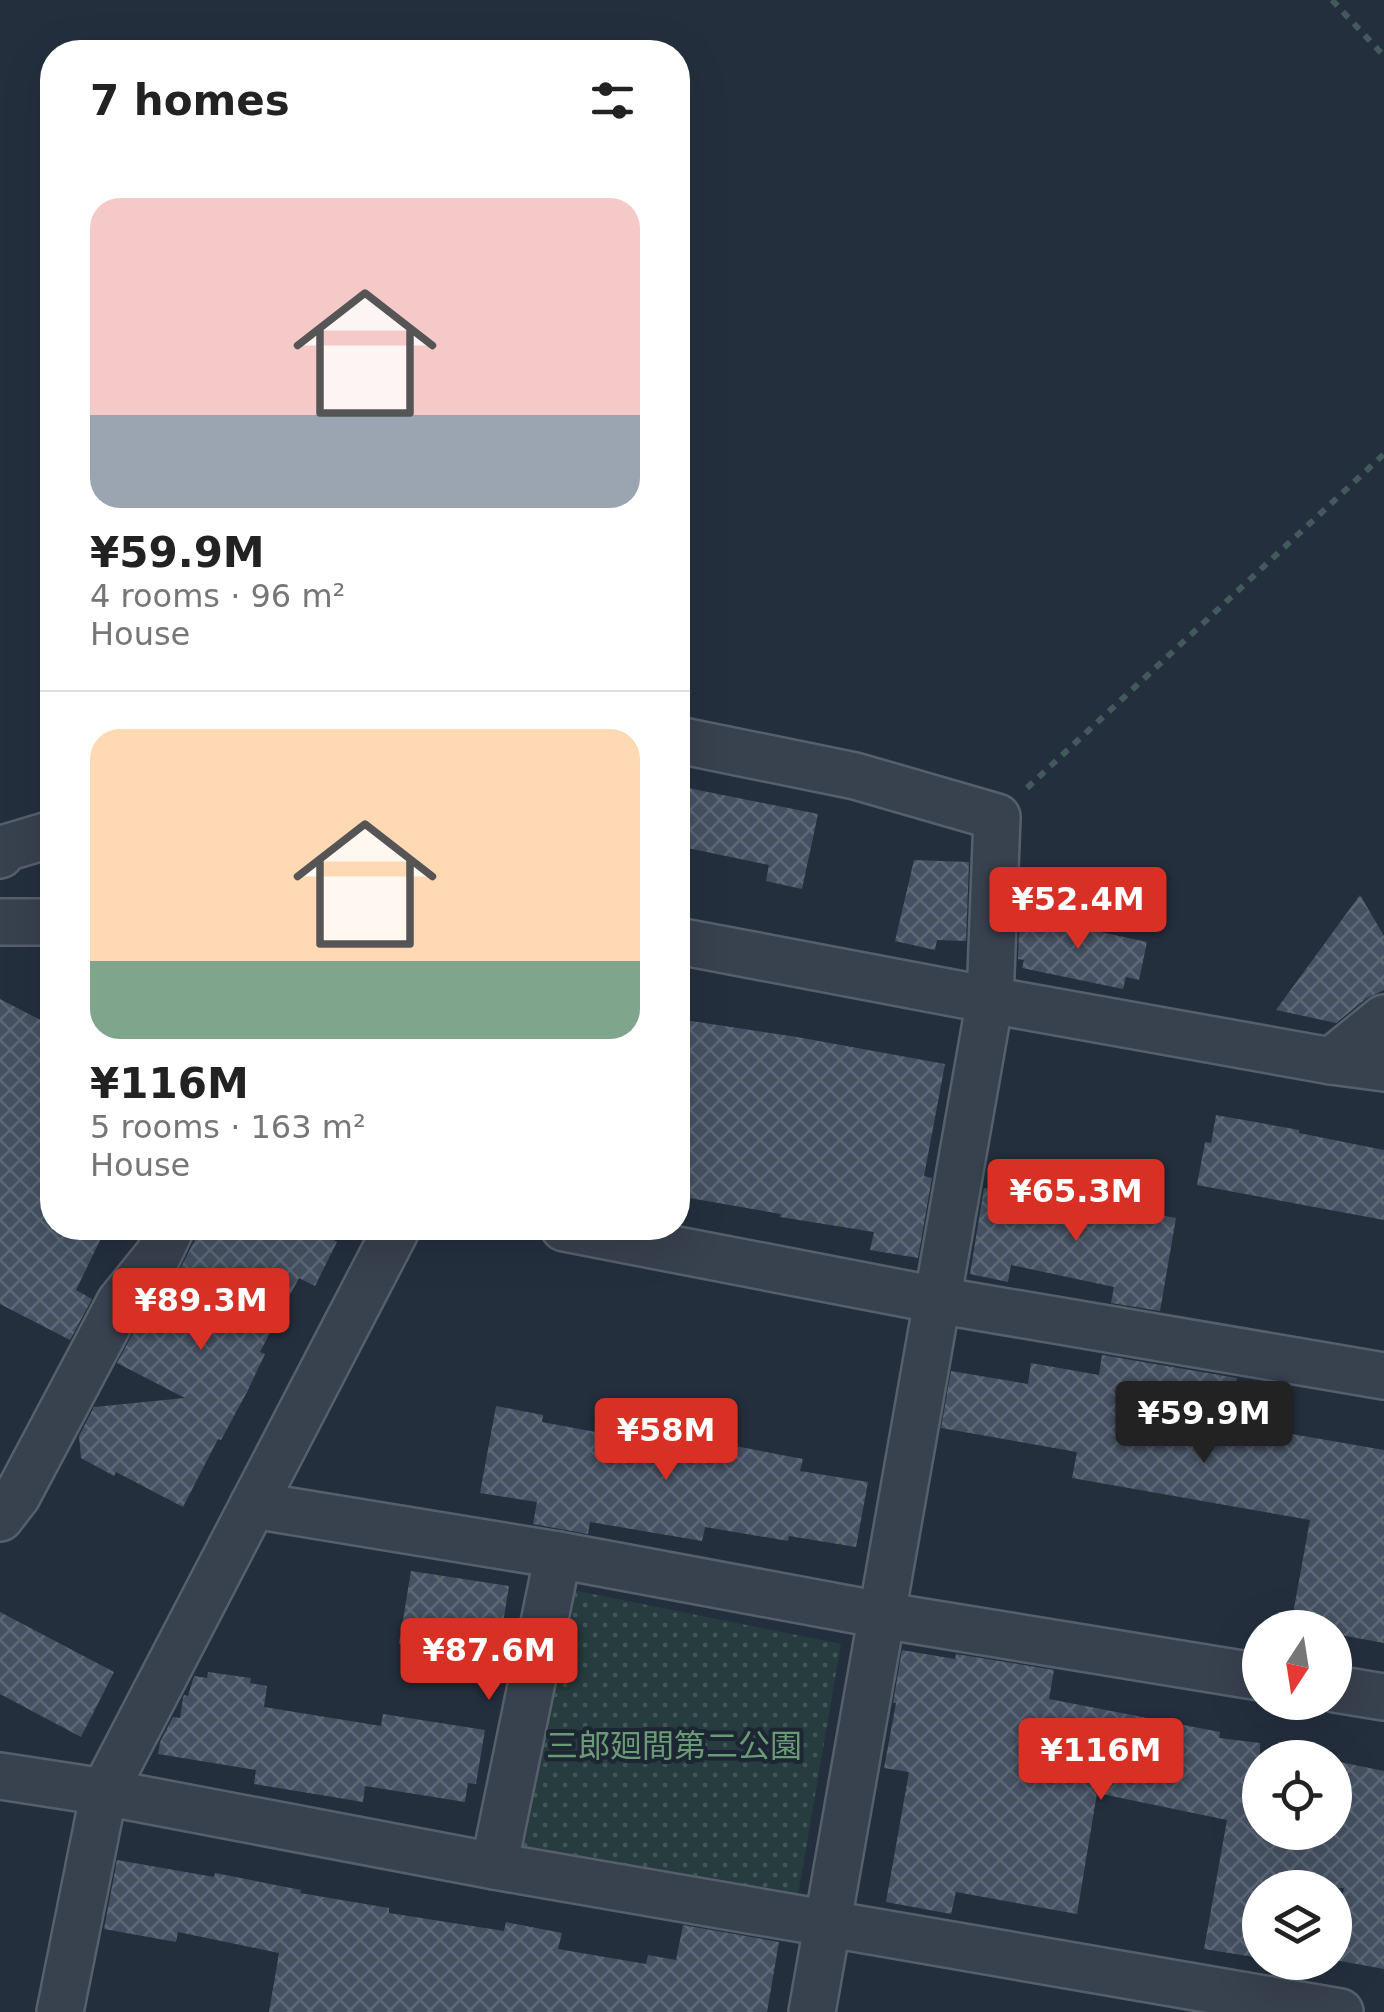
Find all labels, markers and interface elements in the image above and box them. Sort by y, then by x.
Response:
icon: filters [585,73,640,128]
text: 7 homes [90,76,290,125]
icon: home [275,263,455,443]
text: ¥59.9M [90,528,265,577]
text: 4 rooms · 96 m² [90,577,345,615]
text: House [90,615,190,653]
icon: home [275,794,455,974]
pin: ¥52.4M [997,867,1159,952]
text: ¥52.4M [1011,880,1145,918]
text: ¥116M [90,1059,249,1108]
text: 5 rooms · 163 m² [90,1108,366,1146]
text: House [90,1146,190,1184]
pin: ¥65.3M [995,1159,1157,1244]
text: ¥65.3M [1009,1172,1143,1210]
pin: ¥89.3M [120,1268,282,1353]
text: ¥89.3M [134,1281,268,1319]
pin: ¥59.9M [1123,1381,1285,1466]
text: ¥59.9M [1137,1394,1271,1432]
pin: ¥58M [607,1398,725,1483]
text: ¥58M [617,1411,715,1449]
north arrow [1242,1610,1352,1720]
map controls [1242,1610,1352,1980]
pin: ¥87.6M [408,1618,570,1703]
text: ¥87.6M [422,1631,556,1669]
pin: ¥116M [1031,1718,1171,1803]
park label: 三郎廻間第二公園 [546,1727,802,1765]
text: ¥116M [1041,1731,1161,1769]
button: locate [1242,1740,1352,1850]
button: layers [1242,1870,1352,1980]

